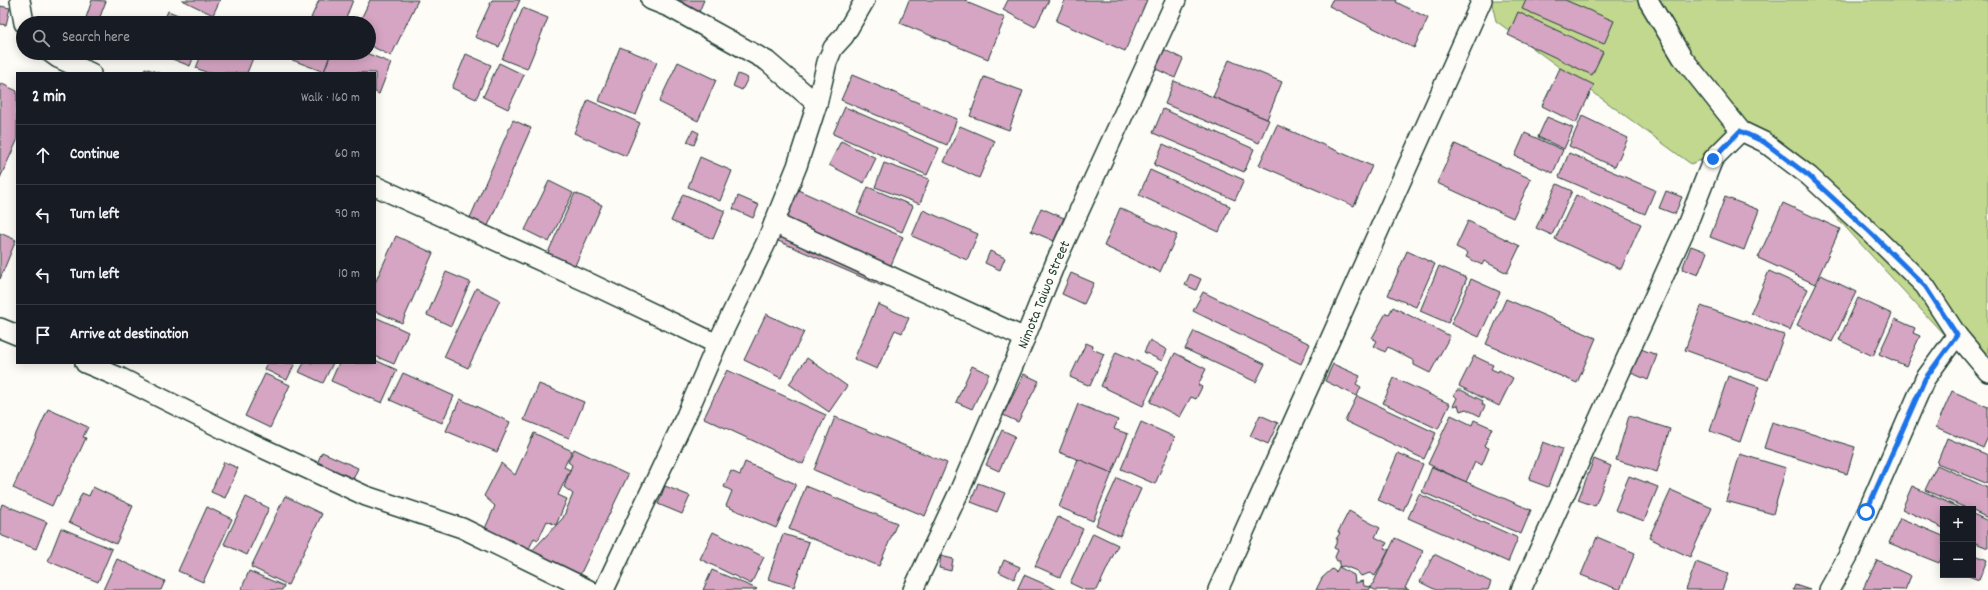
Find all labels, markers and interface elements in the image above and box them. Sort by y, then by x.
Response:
search box [16,16,376,60]
icon: search [30,27,52,49]
text: Search here [62,27,130,49]
text: 2 min [32,86,66,110]
text: Walk · 160 m [301,89,360,108]
icon: ahead [32,144,54,166]
text: Continue [70,144,119,166]
text: 60 m [335,145,360,164]
route end [1704,150,1722,168]
icon: left [32,204,54,226]
text: Turn left [70,204,119,226]
text: 90 m [335,205,360,224]
street label: Nimota Taiwo Street [1013,237,1077,353]
icon: left [32,264,54,286]
text: Turn left [70,264,119,286]
text: 10 m [338,265,360,284]
icon: arrive [32,324,54,346]
text: Arrive at destination [70,324,188,346]
route start [1857,503,1875,521]
map controls [1940,506,1976,578]
button: + [1940,506,1976,542]
button: − [1940,542,1976,578]

